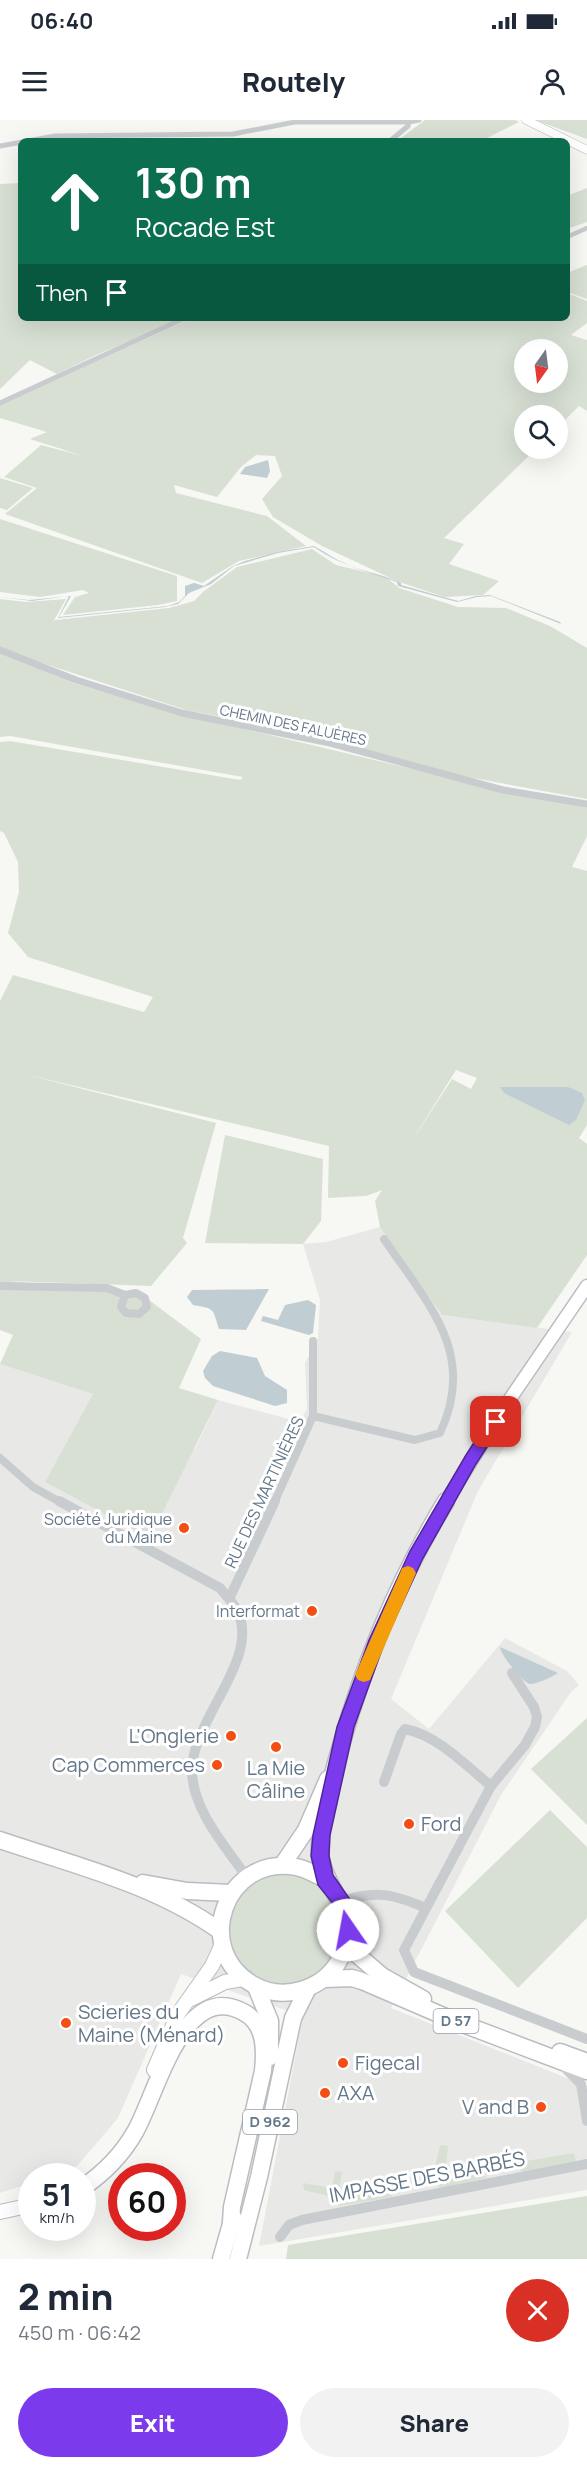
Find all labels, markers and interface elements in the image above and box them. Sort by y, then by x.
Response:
text: 06:40 [30,6,94,36]
text: Routely [242,63,345,100]
icon: menu [18,65,51,98]
icon: person [536,65,569,98]
text: 130 m [135,153,252,211]
icon: ahead [36,162,114,240]
text: Rocade Est [135,208,275,245]
icon: arrive [100,276,133,309]
text: Then [36,278,88,308]
north arrow [514,339,568,393]
map controls [514,339,568,459]
button: search [514,405,568,459]
street label: CHEMIN DES FALUÈRES [218,700,368,749]
pin [470,1396,521,1447]
icon: arrive [479,1405,512,1438]
street label: RUE DES MARTINIÈRES [219,1412,309,1572]
place label: Société Juridique du Maine [44,1508,172,1548]
marker: Société Juridique du Maine [177,1521,191,1535]
place label: Interformat [216,1600,300,1622]
marker: Interformat [305,1604,319,1618]
place label: L'Onglerie [129,1722,219,1749]
marker: L'Onglerie [224,1729,238,1743]
marker: La Mie Câline [269,1740,283,1754]
place label: Cap Commerces [52,1751,205,1778]
place label: La Mie Câline [247,1754,305,1804]
marker: Cap Commerces [210,1758,224,1772]
place label: Ford [421,1810,461,1837]
marker: Ford [402,1817,416,1831]
position arrow [316,1898,380,1962]
place label: Scieries du Maine (Ménard) [78,1998,225,2048]
road number: D 57 [434,2009,478,2033]
marker: Scieries du Maine (Ménard) [59,2016,73,2030]
place label: Figecal [355,2049,420,2076]
marker: Figecal [336,2056,350,2070]
place label: AXA [337,2079,375,2106]
marker: AXA [318,2086,332,2100]
place label: V and B [462,2093,529,2120]
marker: V and B [534,2100,548,2114]
road number: D 962 [243,2110,297,2134]
street label: IMPASSE DES BARBÉS [327,2144,527,2209]
speed limit sign: 60 [108,2163,186,2241]
text: 51 [42,2174,72,2215]
text: km/h [40,2207,74,2228]
text: 2 min [18,2272,113,2321]
button: close [506,2279,569,2342]
text: 450 m · 06:42 [18,2319,141,2346]
button: Exit [18,2388,288,2457]
button: Share [300,2388,569,2457]

